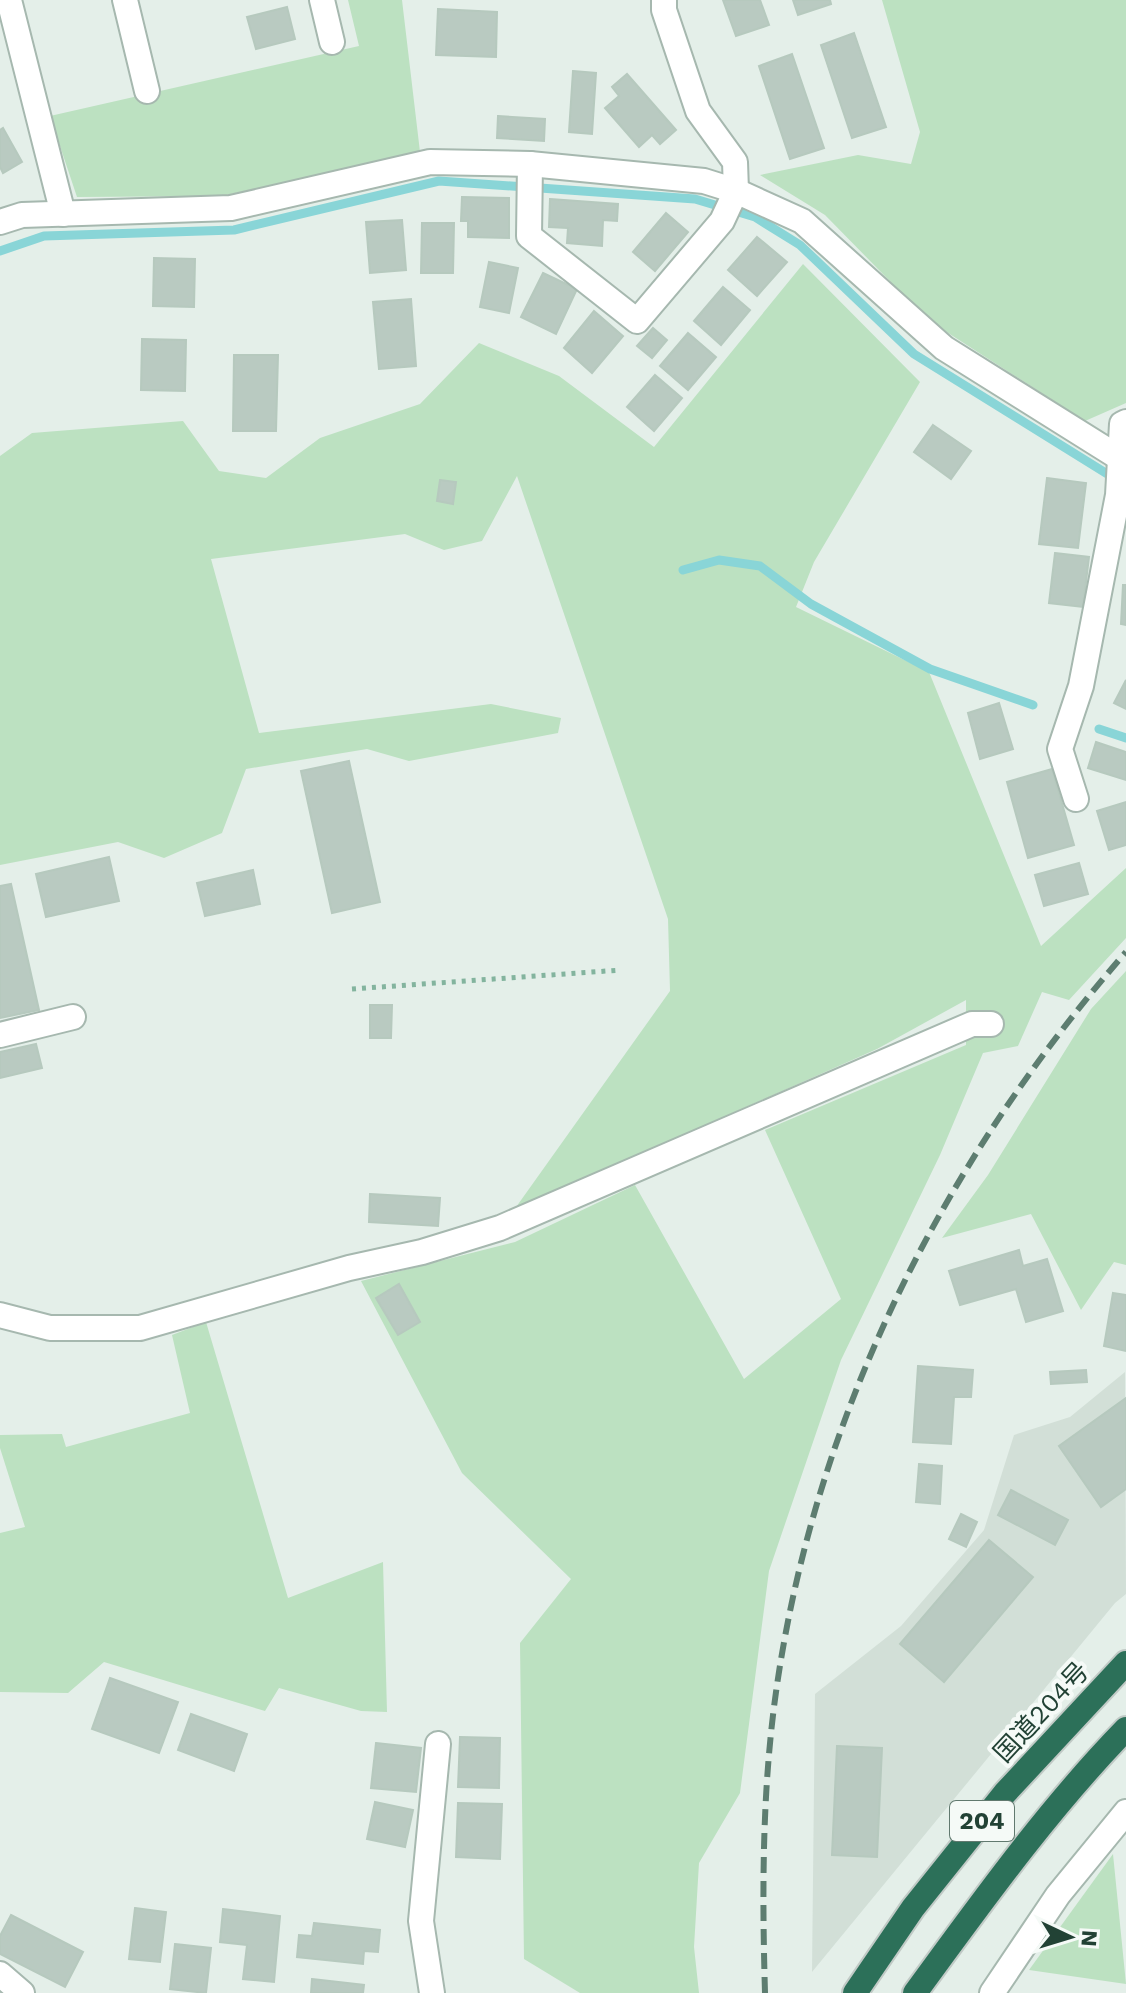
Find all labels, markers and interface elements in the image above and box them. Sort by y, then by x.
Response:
street label: 国道204号 [987,1656,1095,1768]
road number: 204 [950,1801,1014,1841]
north arrow [1030,1897,1110,1977]
text: N [1076,1929,1102,1947]

